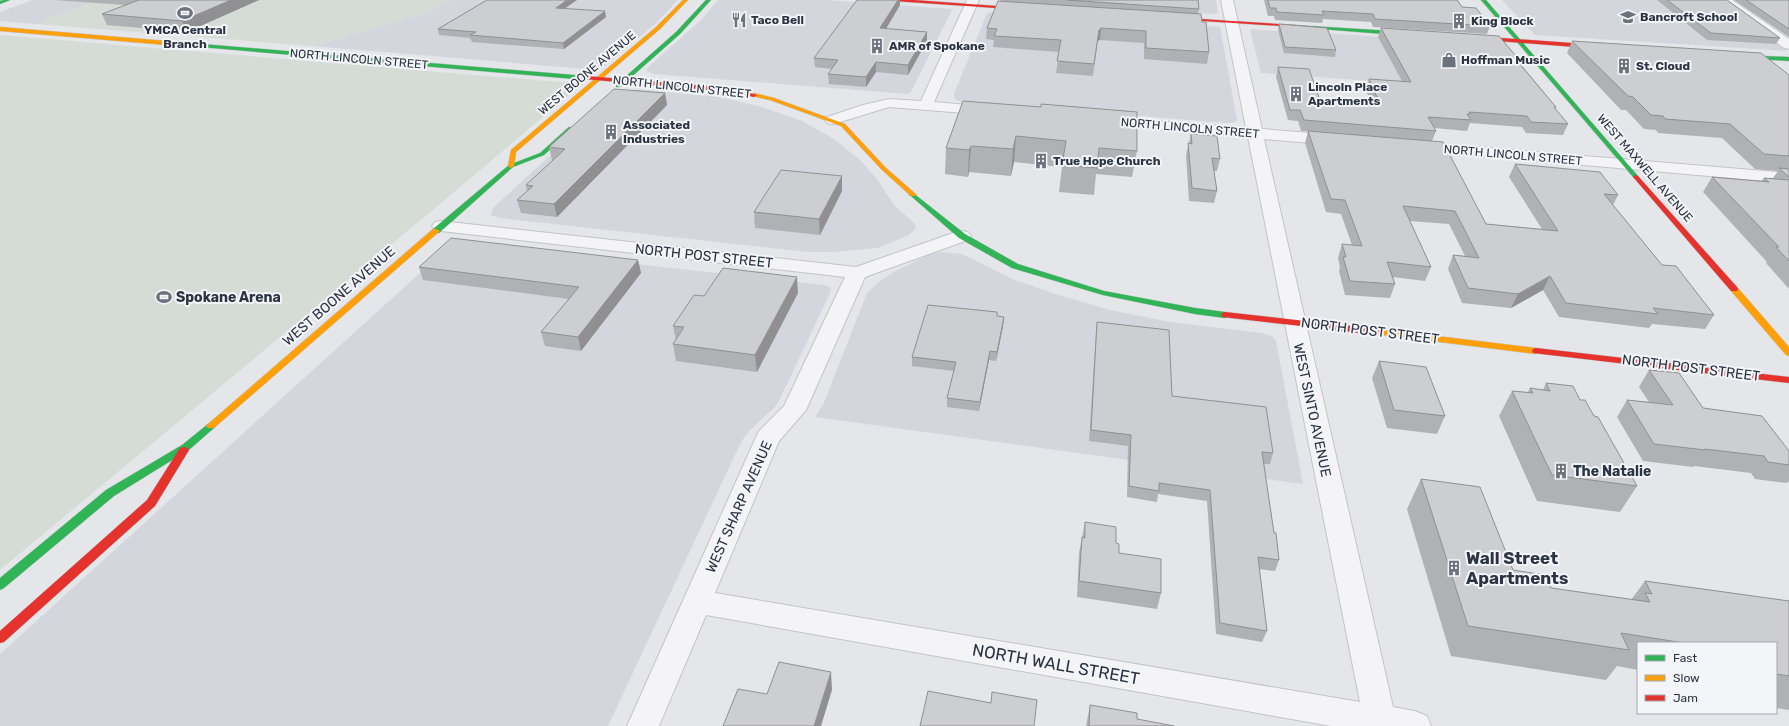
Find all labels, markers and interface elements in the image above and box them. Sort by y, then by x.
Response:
sports icon: YMCA Central Branch [176,4,194,22]
school or university icon: Bancroft School [1619,8,1637,26]
place label: Bancroft School [1640,10,1737,24]
restaurant icon: Taco Bell [730,11,748,29]
building icon: King Block [1450,12,1468,30]
place label: Taco Bell [751,13,804,27]
place label: King Block [1471,14,1534,28]
place label: YMCA Central Branch [144,23,226,51]
street label: WEST BOONE AVENUE [535,28,639,118]
building icon: AMR of Spokane [868,37,886,55]
place label: AMR of Spokane [889,39,985,53]
street label: NORTH LINCOLN STREET [289,46,429,72]
shop icon: Hoffman Music [1440,51,1458,69]
place label: Hoffman Music [1461,53,1550,67]
building icon: St. Cloud [1615,57,1633,75]
place label: St. Cloud [1636,59,1690,73]
street label: NORTH LINCOLN STREET [612,73,752,101]
place label: Lincoln Place Apartments [1308,80,1387,108]
building icon: Lincoln Place Apartments [1287,85,1305,103]
street label: WEST MAXWELL AVENUE [1594,111,1696,225]
street label: NORTH LINCOLN STREET [1120,115,1260,141]
place label: Associated Industries [623,118,690,146]
building icon: Associated Industries [602,123,620,141]
street label: NORTH LINCOLN STREET [1443,142,1583,168]
building icon: True Hope Church [1032,152,1050,170]
place label: True Hope Church [1053,154,1161,168]
street label: NORTH POST STREET [634,240,774,272]
street label: WEST BOONE AVENUE [279,243,399,349]
sports icon: Spokane Arena [155,288,173,306]
place label: Spokane Arena [176,289,281,306]
street label: NORTH POST STREET [1300,314,1440,348]
street label: WEST SINTO AVENUE [1289,341,1335,479]
street label: NORTH POST STREET [1621,351,1761,385]
street label: WEST SHARP AVENUE [702,438,776,576]
building icon: The Natalie [1552,462,1570,480]
place label: The Natalie [1573,463,1651,480]
place label: Wall Street Apartments [1466,548,1568,588]
building icon: Wall Street Apartments [1445,559,1463,577]
street label: NORTH WALL STREET [971,639,1141,689]
legend [1637,642,1777,714]
text: Fast [1673,651,1697,665]
text: Slow [1673,671,1700,685]
text: Jam [1673,691,1698,705]

